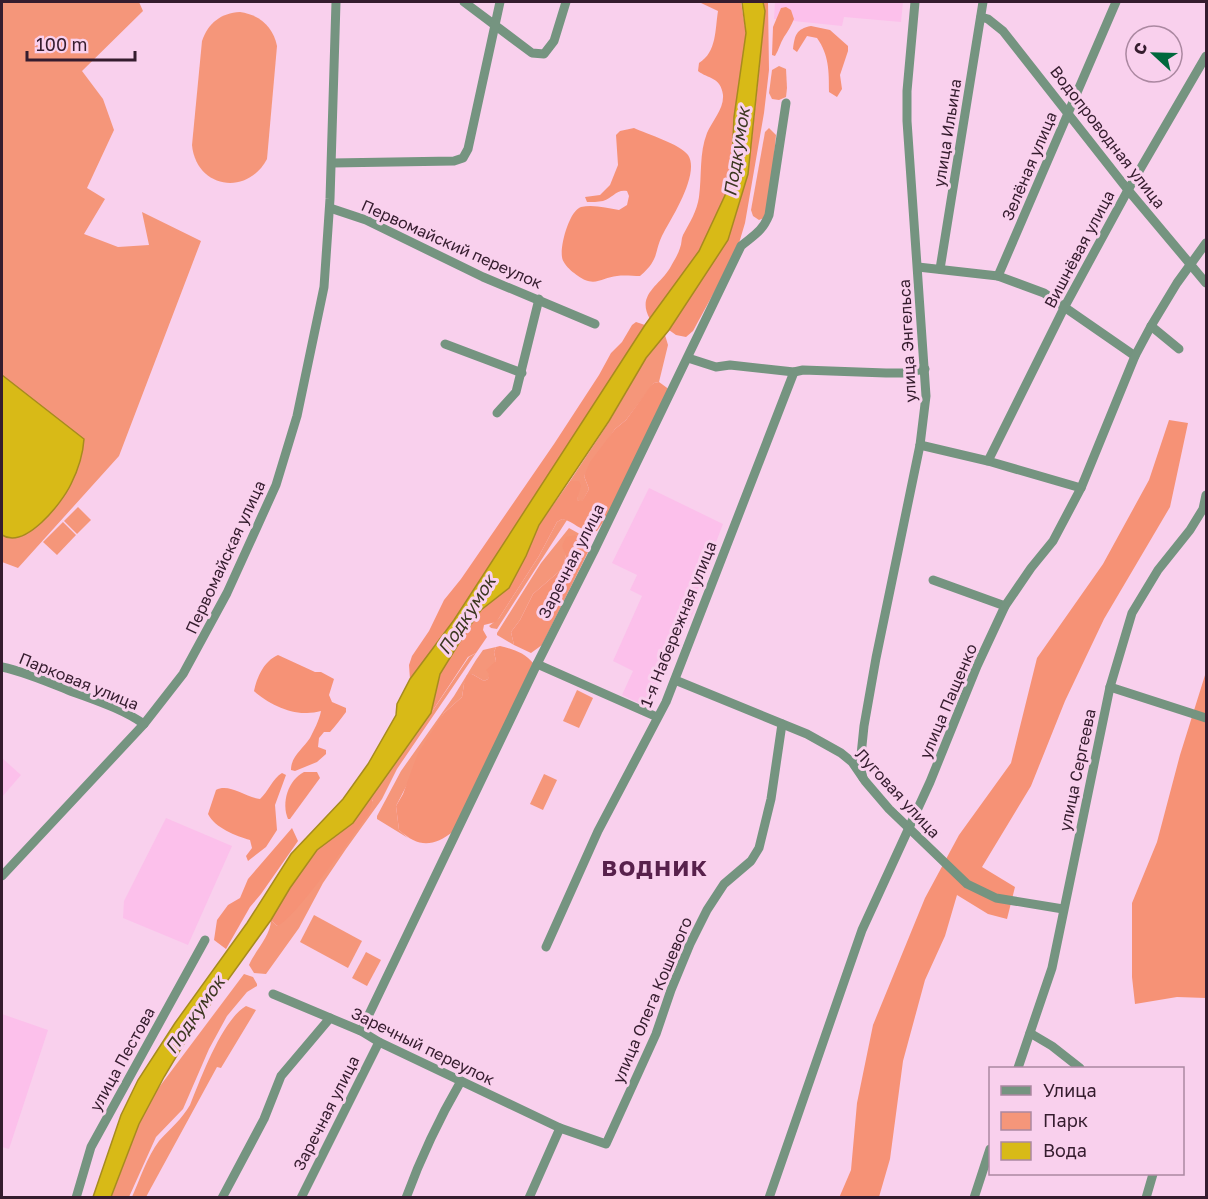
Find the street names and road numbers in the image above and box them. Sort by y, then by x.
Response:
street label: Водопроводная улица [1046,62,1170,212]
street label: улица Ильина [929,77,965,189]
street label: Зелёная улица [997,108,1061,224]
street label: Вишнёвая улица [1040,187,1118,311]
street label: Первомайский переулок [358,195,546,293]
street label: улица Энгельса [894,279,920,403]
street label: Первомайская улица [181,477,269,637]
street label: Заречная улица [533,500,609,622]
street label: 1-я Набережная улица [636,538,720,710]
street label: улица Пащенко [915,641,981,761]
street label: Парковая улица [16,648,142,714]
street label: улица Сергеева [1054,707,1100,833]
street label: Луговая улица [851,744,945,842]
street label: улица Олега Кошевого [608,914,696,1086]
street label: улица Пестова [85,1003,159,1115]
street label: Заречный переулок [348,1003,498,1089]
street label: Заречная улица [288,1052,364,1174]

